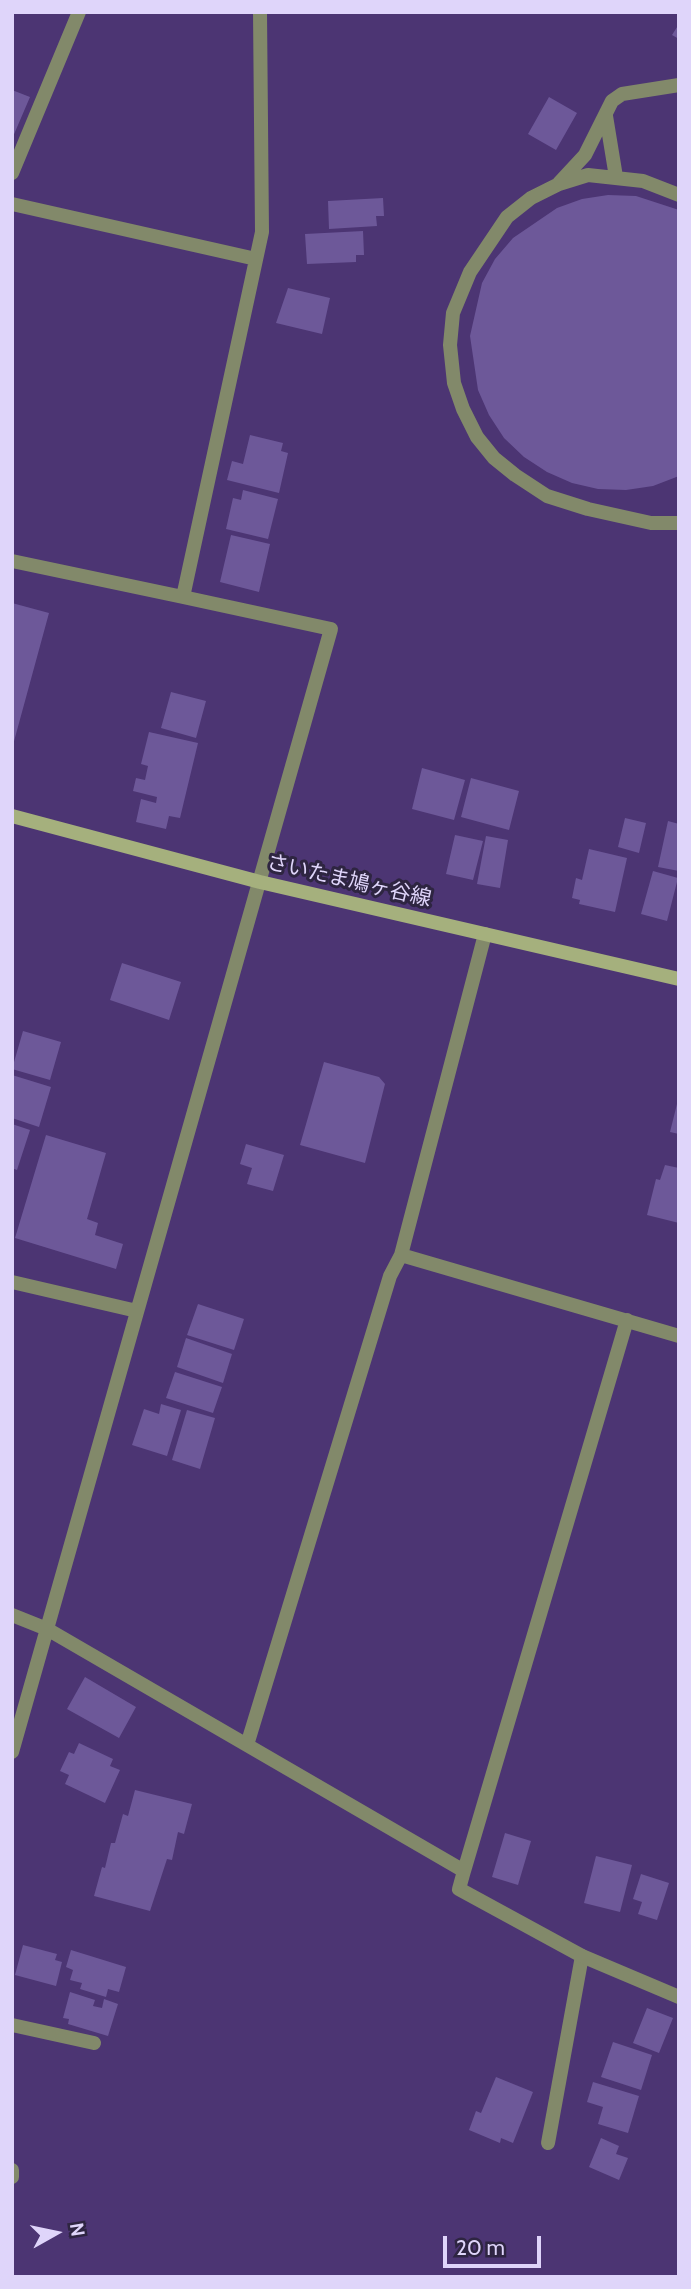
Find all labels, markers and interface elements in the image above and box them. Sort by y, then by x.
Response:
street label: さいたま鳩ヶ谷線 [264,850,434,912]
north arrow [21,2198,91,2268]
text: N [65,2221,90,2238]
scale bar [446,2222,544,2266]
text: 20 m [456,2235,505,2260]

